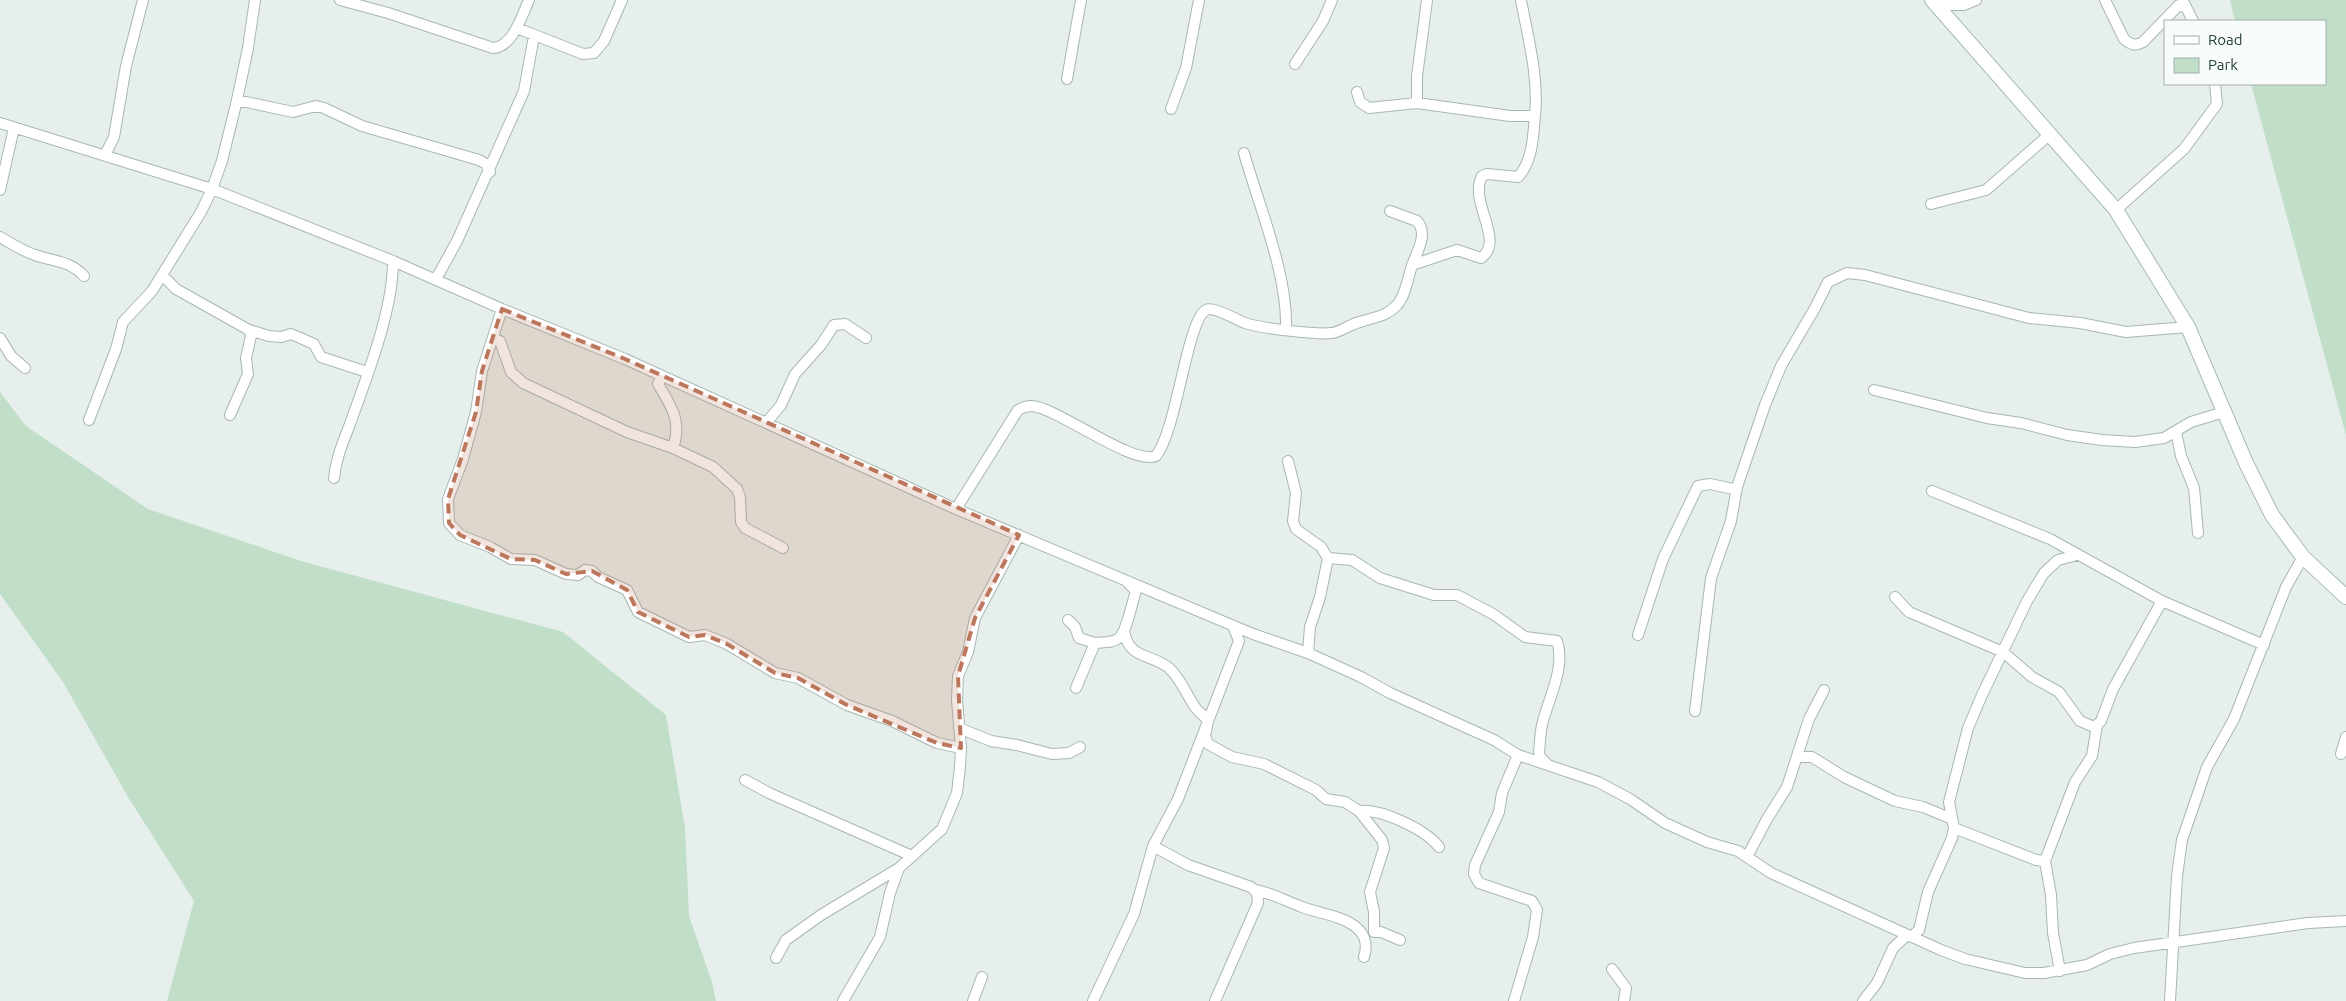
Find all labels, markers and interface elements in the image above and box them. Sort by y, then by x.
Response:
legend [2164,20,2326,85]
text: Road [2208,31,2243,48]
text: Park [2208,56,2238,73]

